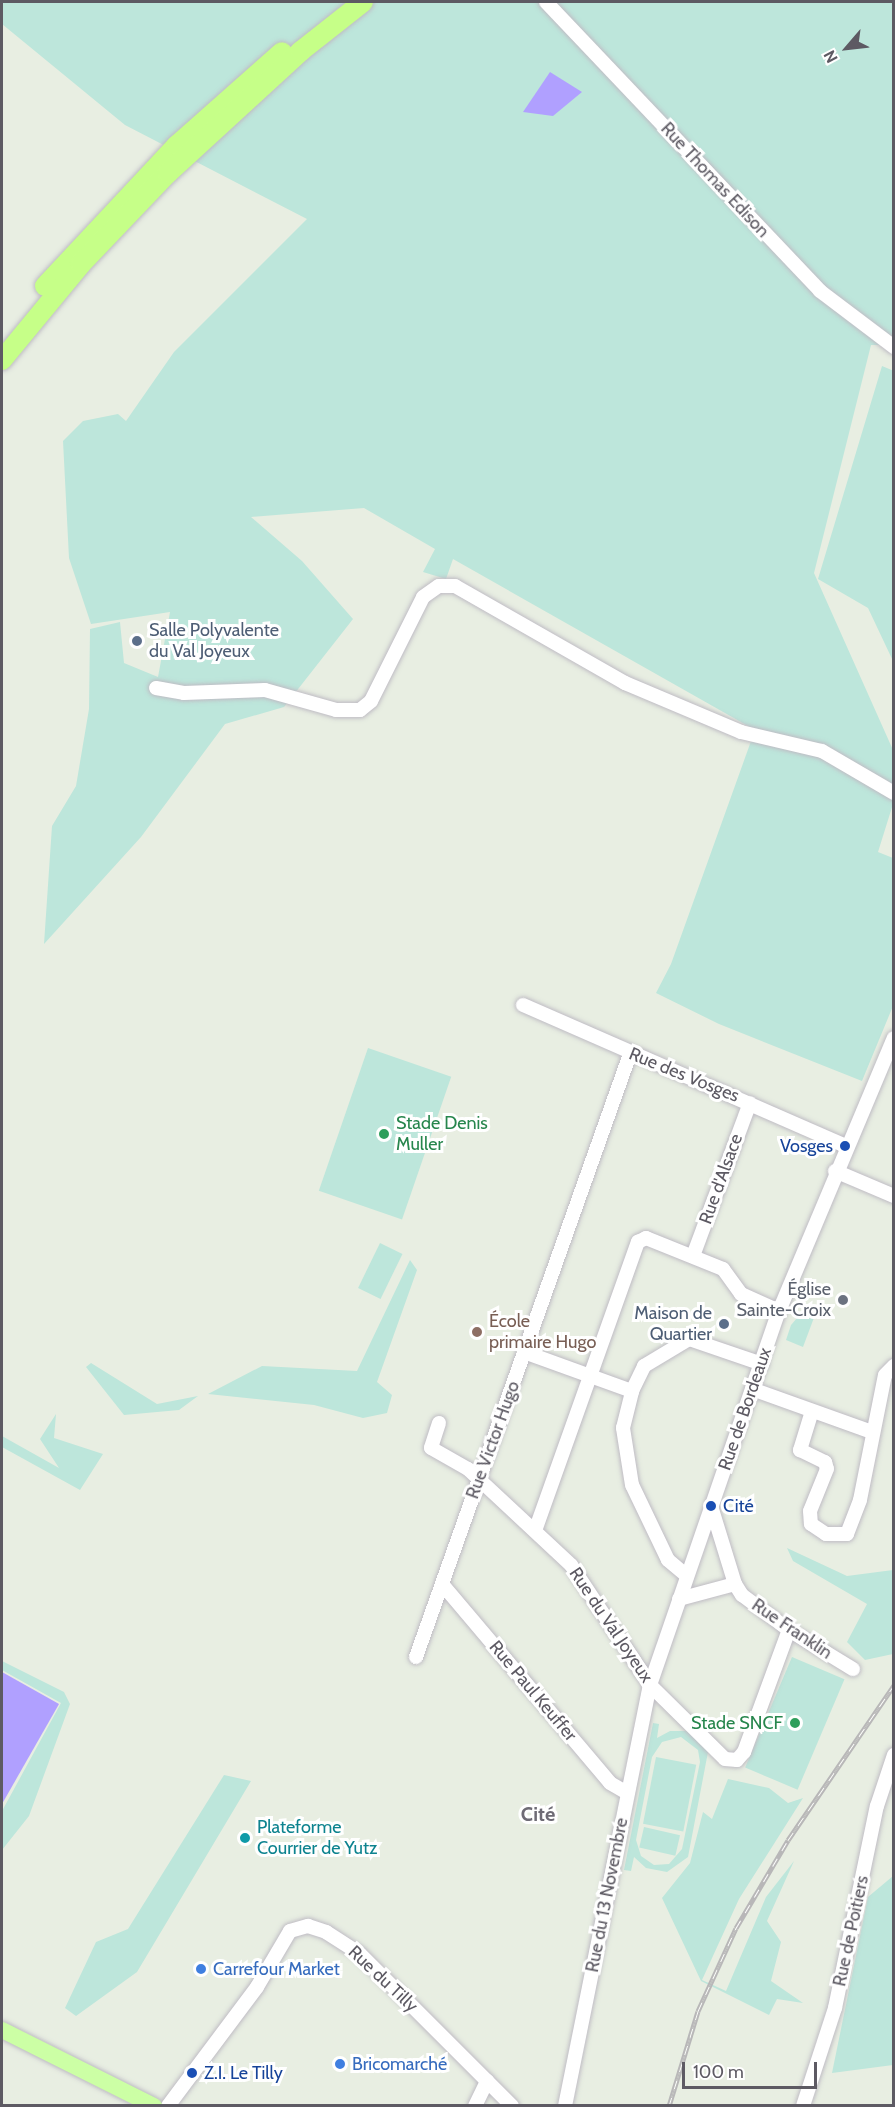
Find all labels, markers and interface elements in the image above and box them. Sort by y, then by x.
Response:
north arrow [817,18,877,78]
text: N [820,47,842,66]
street label: Rue Thomas Edison [656,118,774,242]
place label: Salle Polyvalente du Val Joyeux [149,620,279,662]
marker: Salle Polyvalente du Val Joyeux [130,634,144,648]
street label: Rue des Vosges [626,1043,742,1107]
place label: Stade Denis Muller [396,1113,488,1156]
marker: Stade Denis Muller [377,1127,391,1141]
street label: Rue d'Alsace [695,1131,747,1227]
place label: Vosges [780,1135,833,1157]
marker: Vosges [838,1139,852,1153]
place label: Église Sainte-Croix [737,1279,831,1322]
marker: Église Sainte-Croix [836,1293,850,1307]
place label: Maison de Quartier [634,1303,712,1346]
place label: École primaire Hugo [489,1311,596,1354]
marker: Maison de Quartier [717,1317,731,1331]
marker: École primaire Hugo [470,1325,484,1339]
street label: Rue de Bordeaux [714,1345,776,1473]
street label: Rue Victor Hugo [462,1378,524,1502]
place label: Cité [723,1495,754,1517]
marker: Cité [704,1499,718,1513]
street label: Rue du Val Joyeux [565,1563,657,1687]
street label: Rue Franklin [748,1594,836,1664]
street label: Rue Paul Keuffer [485,1636,581,1746]
place label: Stade SNCF [691,1712,783,1734]
marker: Stade SNCF [788,1716,802,1730]
district label: Cité [521,1802,555,1826]
street label: Rue du 13 Novembre [581,1816,633,1974]
place label: Plateforme Courrier de Yutz [257,1817,378,1860]
marker: Plateforme Courrier de Yutz [238,1831,252,1845]
street label: Rue de Poitiers [829,1874,873,1988]
street label: Rue du Tilly [344,1941,422,2017]
place label: Carrefour Market [213,1958,340,1980]
marker: Carrefour Market [194,1962,208,1976]
scale bar [685,2050,820,2088]
place label: Bricomarché [352,2053,447,2075]
marker: Bricomarché [333,2057,347,2071]
text: 100 m [693,2061,744,2083]
place label: Z.I. Le Tilly [204,2062,283,2084]
marker: Z.I. Le Tilly [185,2066,199,2080]

